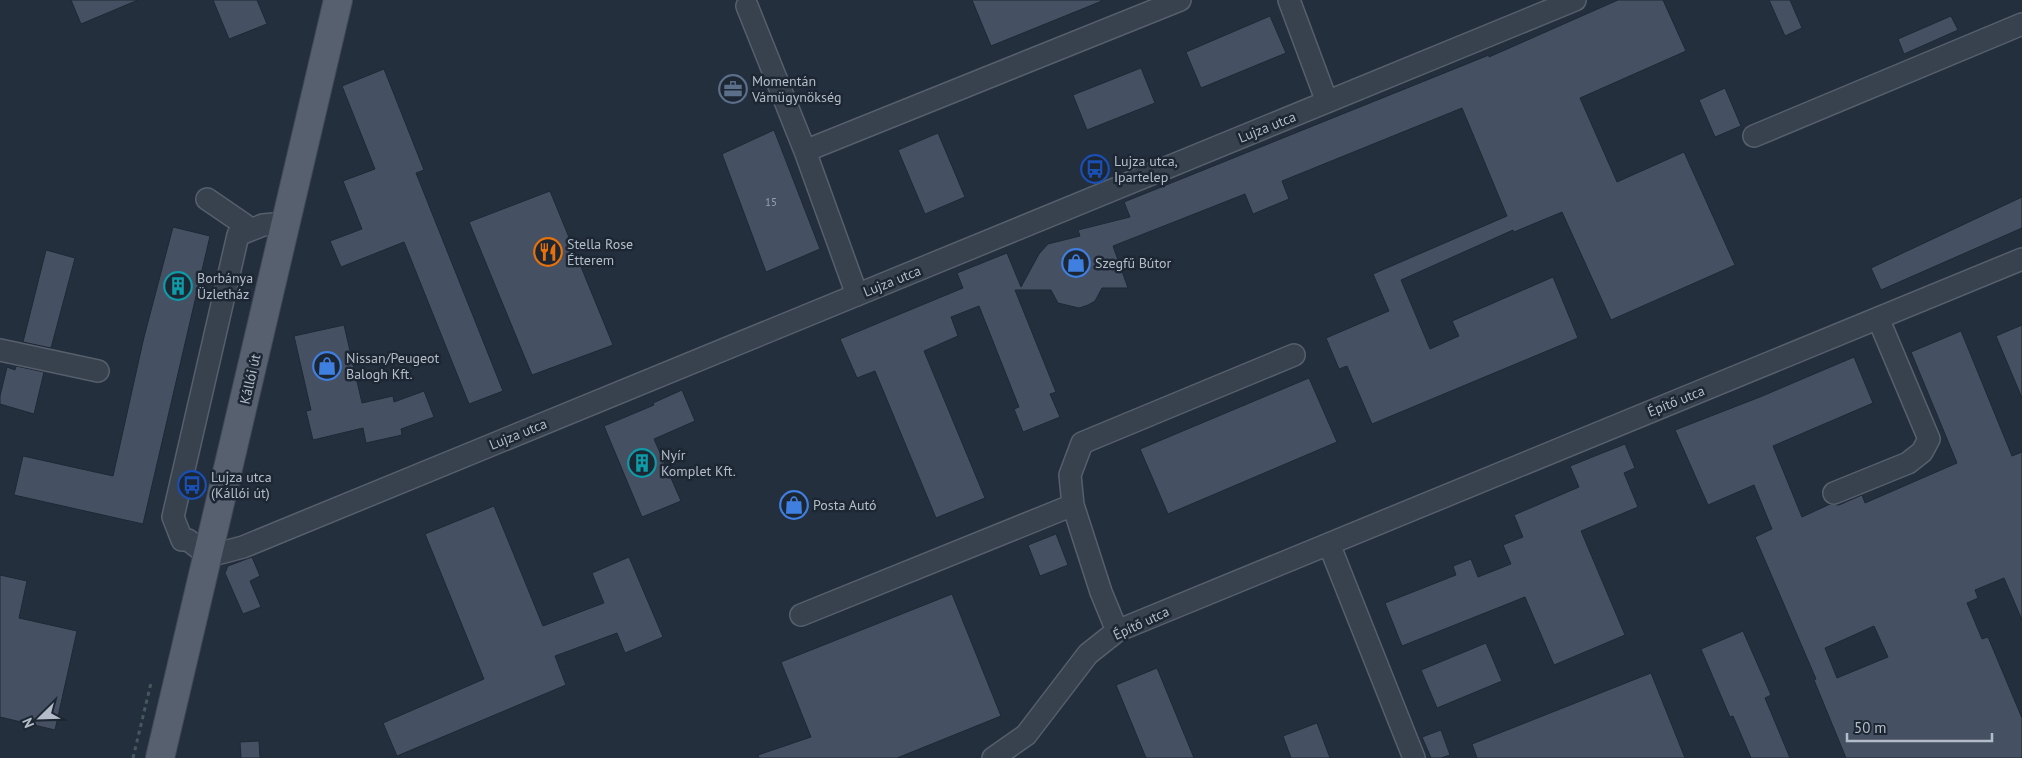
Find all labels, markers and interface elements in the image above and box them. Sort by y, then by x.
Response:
place label: Momentán Vámügynökség [751,72,841,106]
office icon: Momentán Vámügynökség [718,74,748,104]
street label: Lujza utca [1236,107,1299,147]
place label: Lujza utca, Ipartelep [1114,152,1178,186]
bus stop icon: Lujza utca, Ipartelep [1080,154,1110,184]
house number: 15 [765,195,777,209]
place label: Stella Rose Étterem [567,235,633,269]
restaurant icon: Stella Rose Étterem [533,237,563,267]
shop icon: Szegfű Bútor [1061,248,1091,278]
place label: Szegfű Bútor [1095,254,1172,272]
street label: Lujza utca [861,261,924,301]
place label: Borbánya Üzletház [197,269,253,303]
building icon: Borbánya Üzletház [163,271,193,301]
place label: Nissan/Peugeot Balogh Kft. [346,349,439,383]
shop icon: Nissan/Peugeot Balogh Kft. [312,351,342,381]
street label: Kállói út [235,352,265,406]
street label: Építő utca [1645,381,1707,421]
street label: Lujza utca [487,414,550,454]
place label: Nyír Komplet Kft. [661,446,736,480]
building icon: Nyír Komplet Kft. [627,448,657,478]
place label: Lujza utca (Kállói út) [211,468,272,502]
bus stop icon: Lujza utca (Kállói út) [177,470,207,500]
shop icon: Posta Autó [779,490,809,520]
place label: Posta Autó [813,496,877,514]
street label: Építő utca [1110,602,1172,644]
north arrow [15,693,65,743]
scale bar [1847,710,1992,742]
text: N [18,715,38,731]
text: 50 m [1854,718,1887,737]

